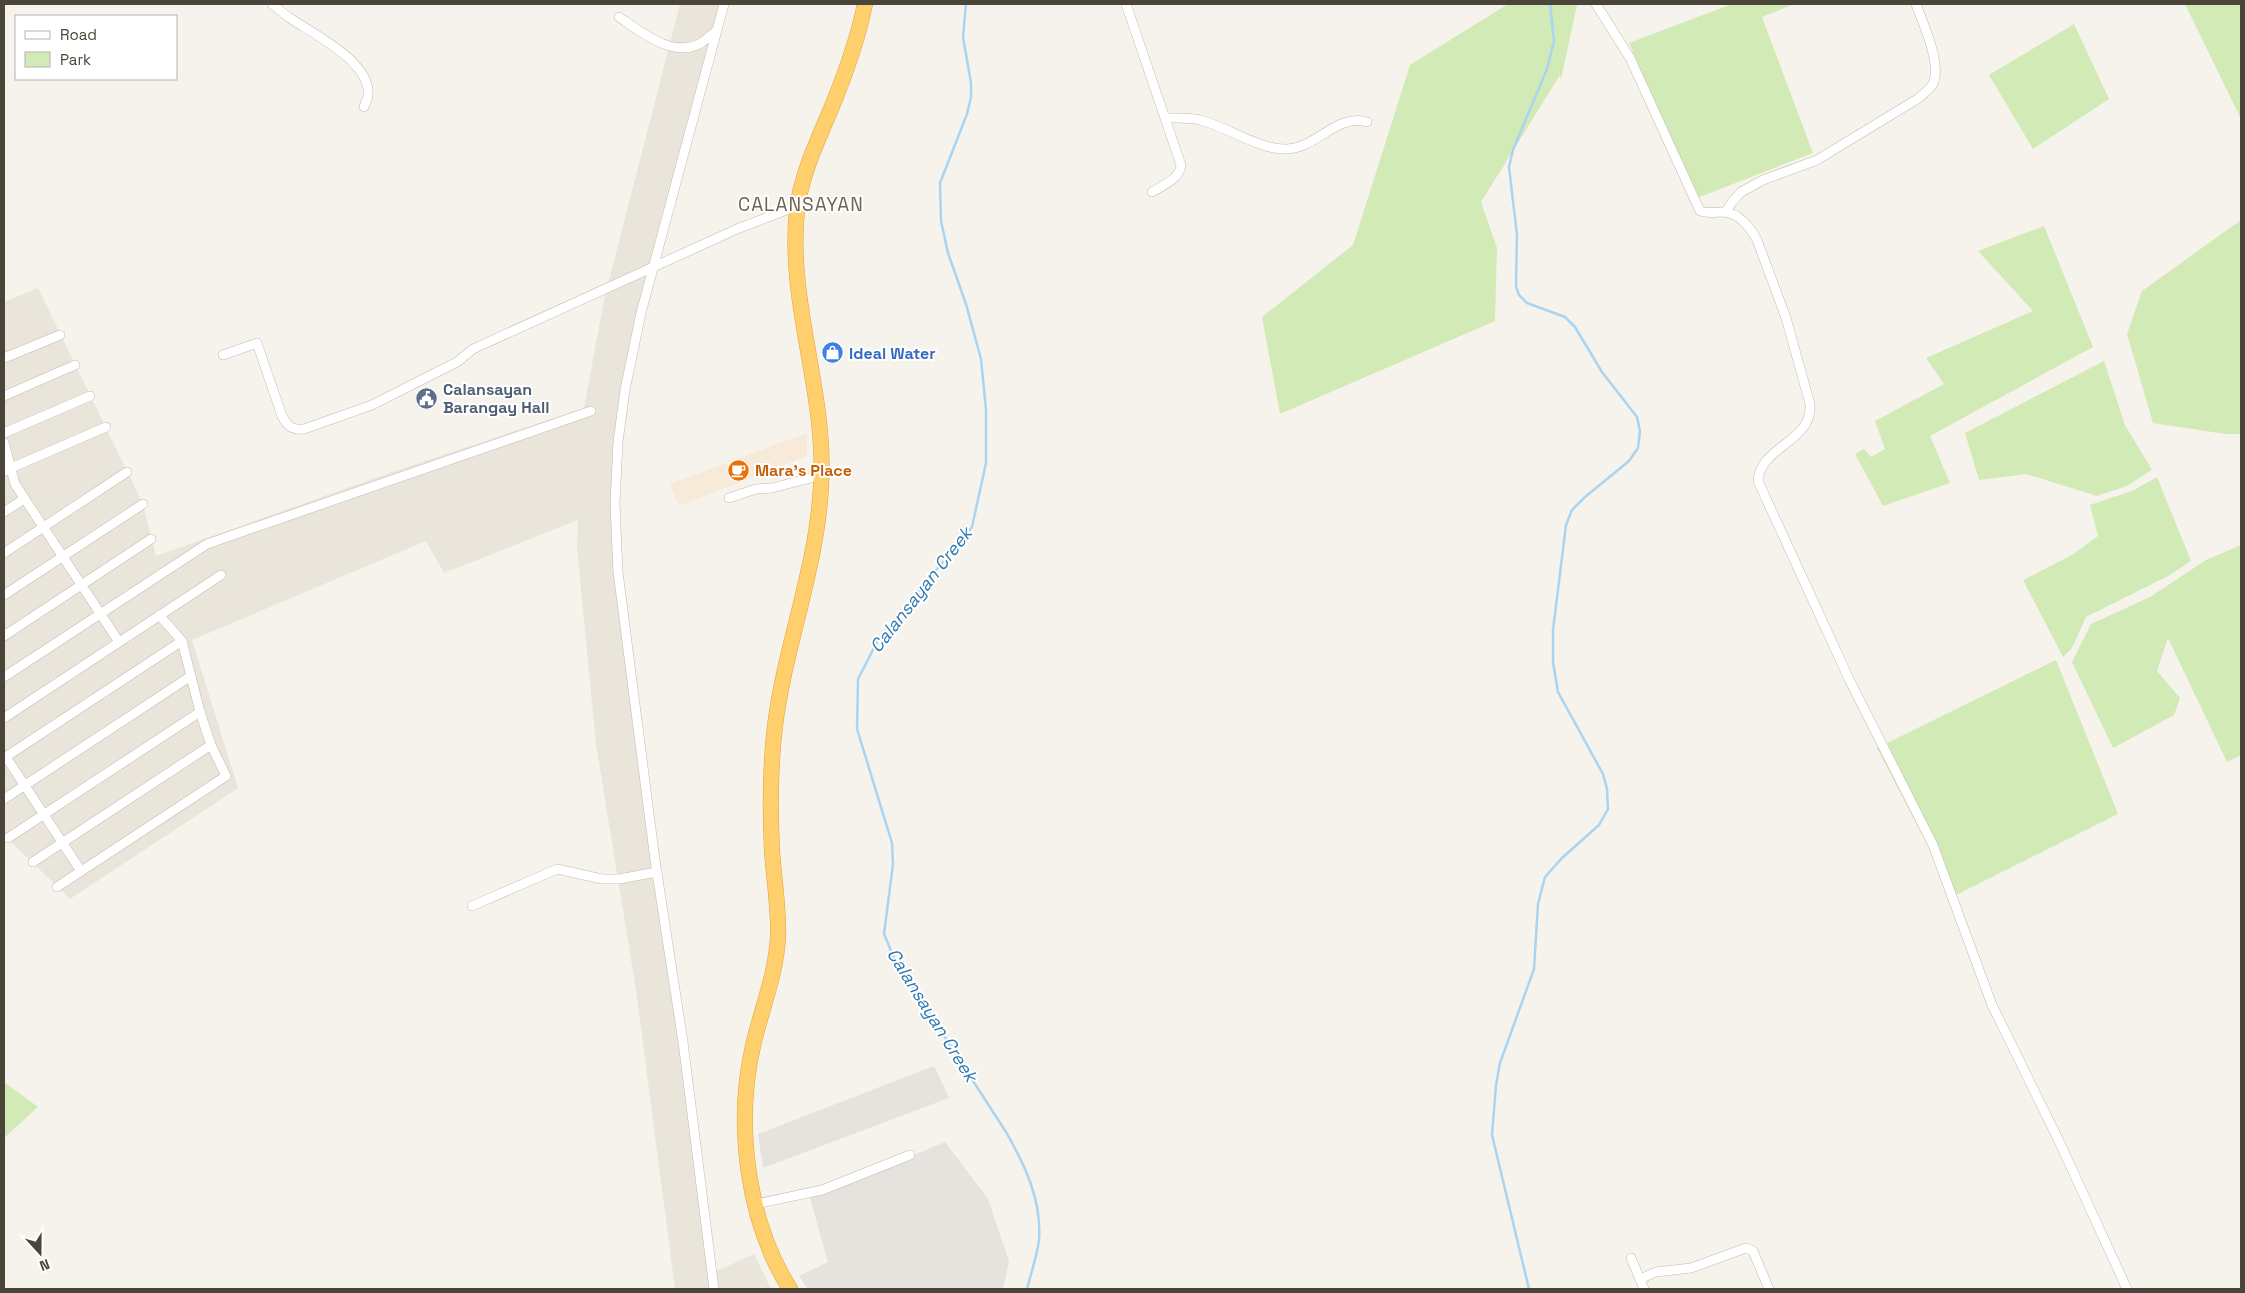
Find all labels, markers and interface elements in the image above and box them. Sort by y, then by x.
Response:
legend [15,15,178,80]
text: Road [60,25,97,44]
text: Park [60,50,91,69]
district label: CALANSAYAN [738,192,864,217]
shop icon: Ideal Water [821,341,845,365]
place label: Ideal Water [849,343,936,364]
place label: Calansayan Barangay Hall [443,379,550,418]
public building icon: Calansayan Barangay Hall [415,386,439,410]
cafe icon: Mara's Place [727,458,751,482]
place label: Mara's Place [755,460,852,481]
water label: Calansayan Creek [864,520,978,657]
water label: Calansayan Creek [882,944,984,1088]
north arrow [15,1228,65,1278]
text: N [37,1255,52,1275]

